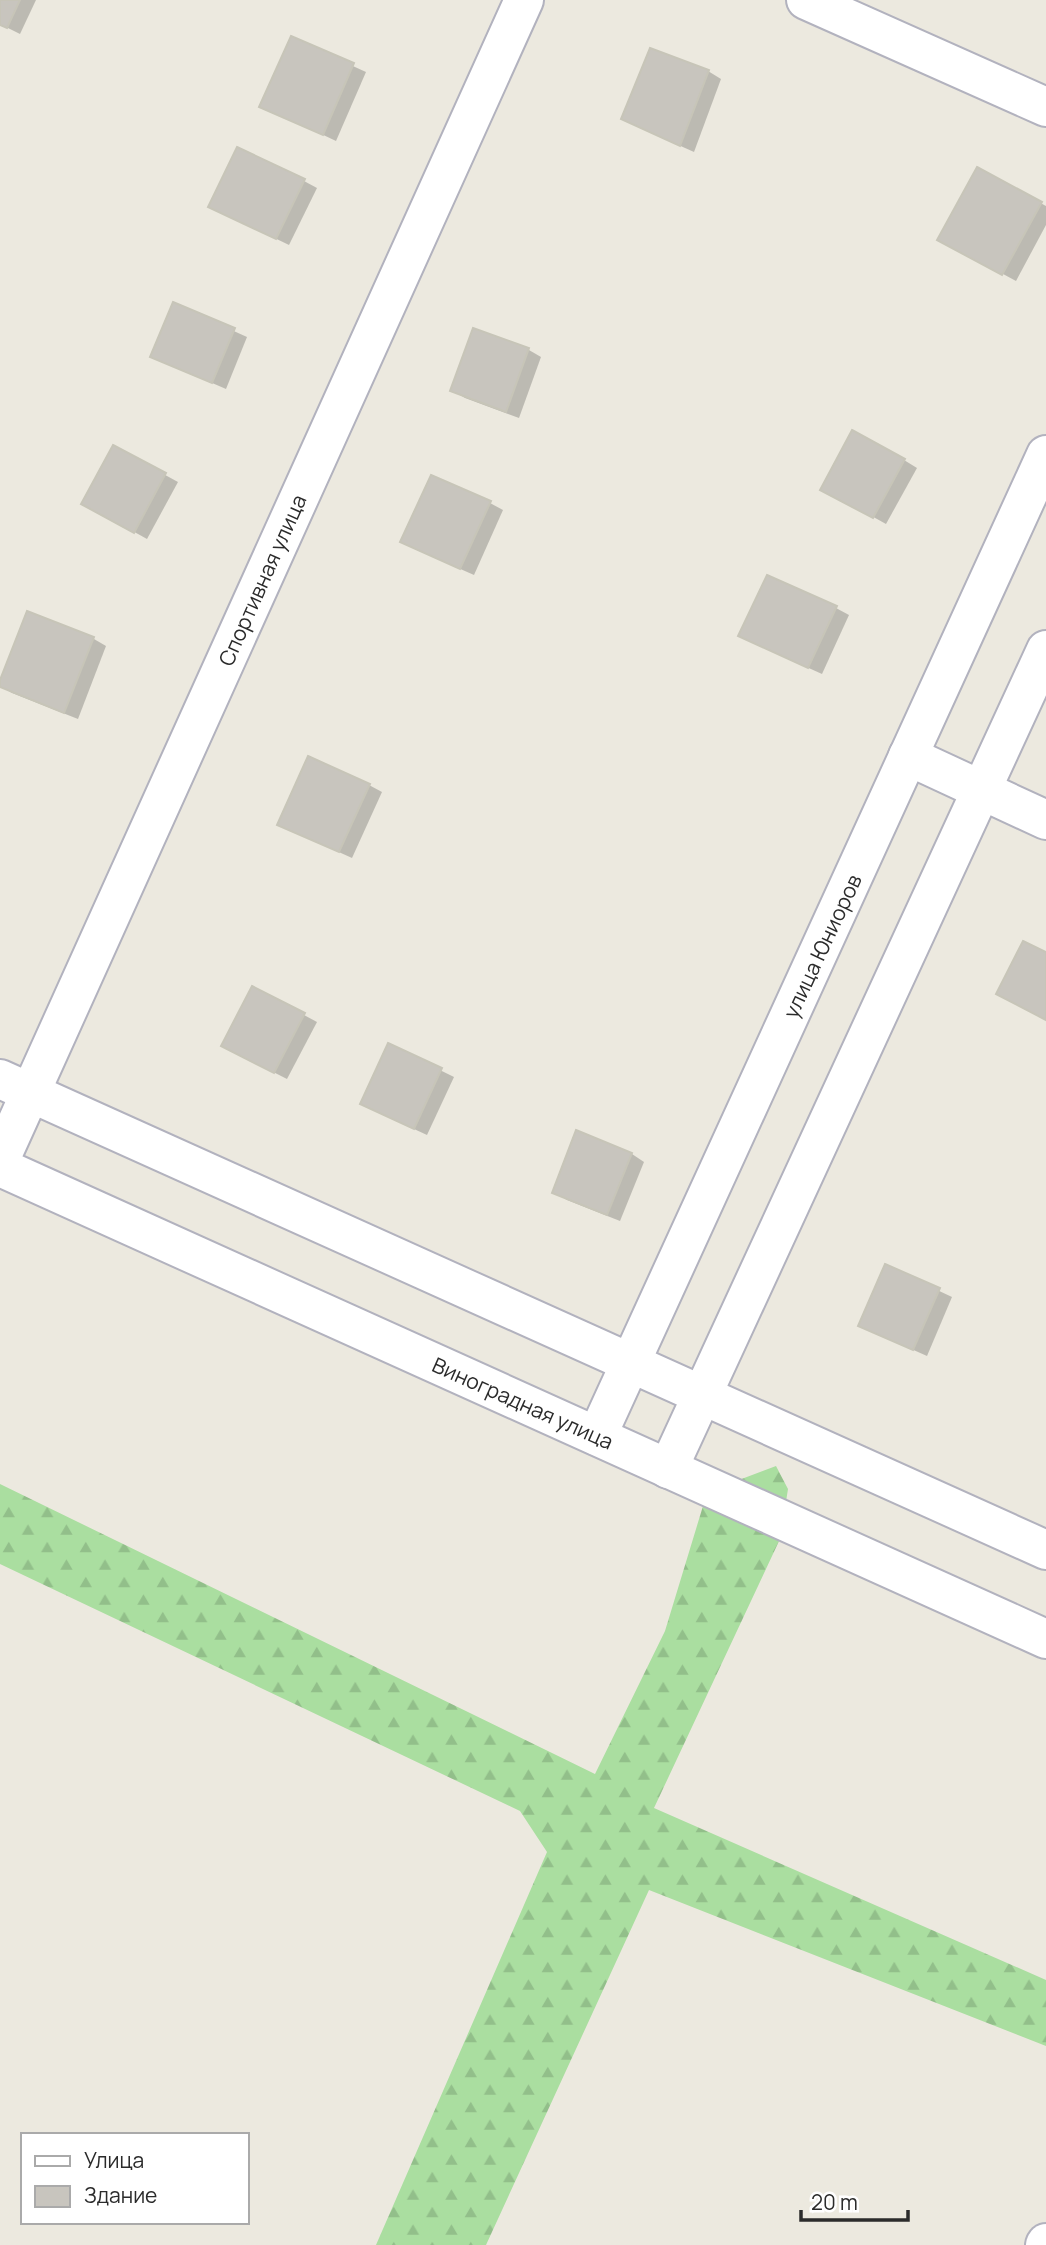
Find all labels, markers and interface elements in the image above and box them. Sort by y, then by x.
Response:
street label: Спортивная улица [212,490,312,670]
street label: улица Юниоров [776,870,868,1022]
street label: Виноградная улица [428,1350,618,1456]
legend [21,2133,248,2224]
text: Улица [84,2146,144,2174]
scale bar [801,2178,908,2222]
text: Здание [84,2181,157,2209]
text: 20 m [811,2188,858,2216]

